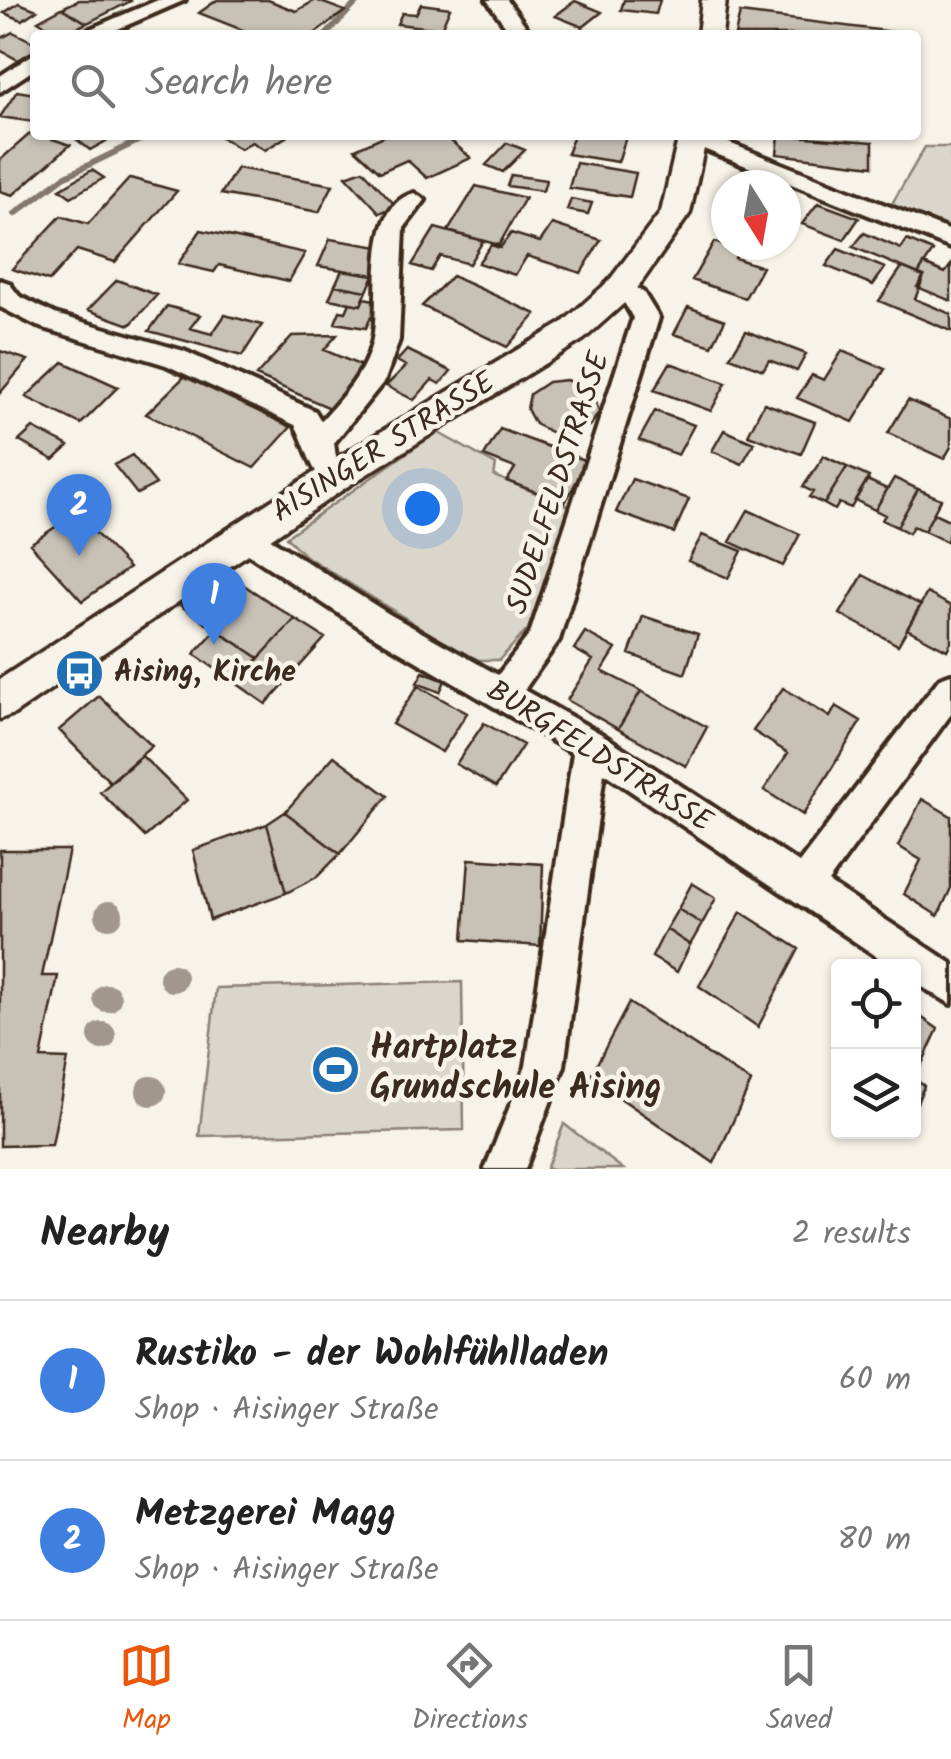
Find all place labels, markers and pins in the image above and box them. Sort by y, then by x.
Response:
pin: 2 [46,474,112,556]
pin: 1 [182,562,246,645]
bus stop icon: Aising, Kirche [53,647,105,699]
place label: Aising, Kirche [114,649,296,697]
place label: Hartplatz Grundschule Aising [370,1021,662,1117]
sports icon: Hartplatz Grundschule Aising [309,1043,361,1095]

